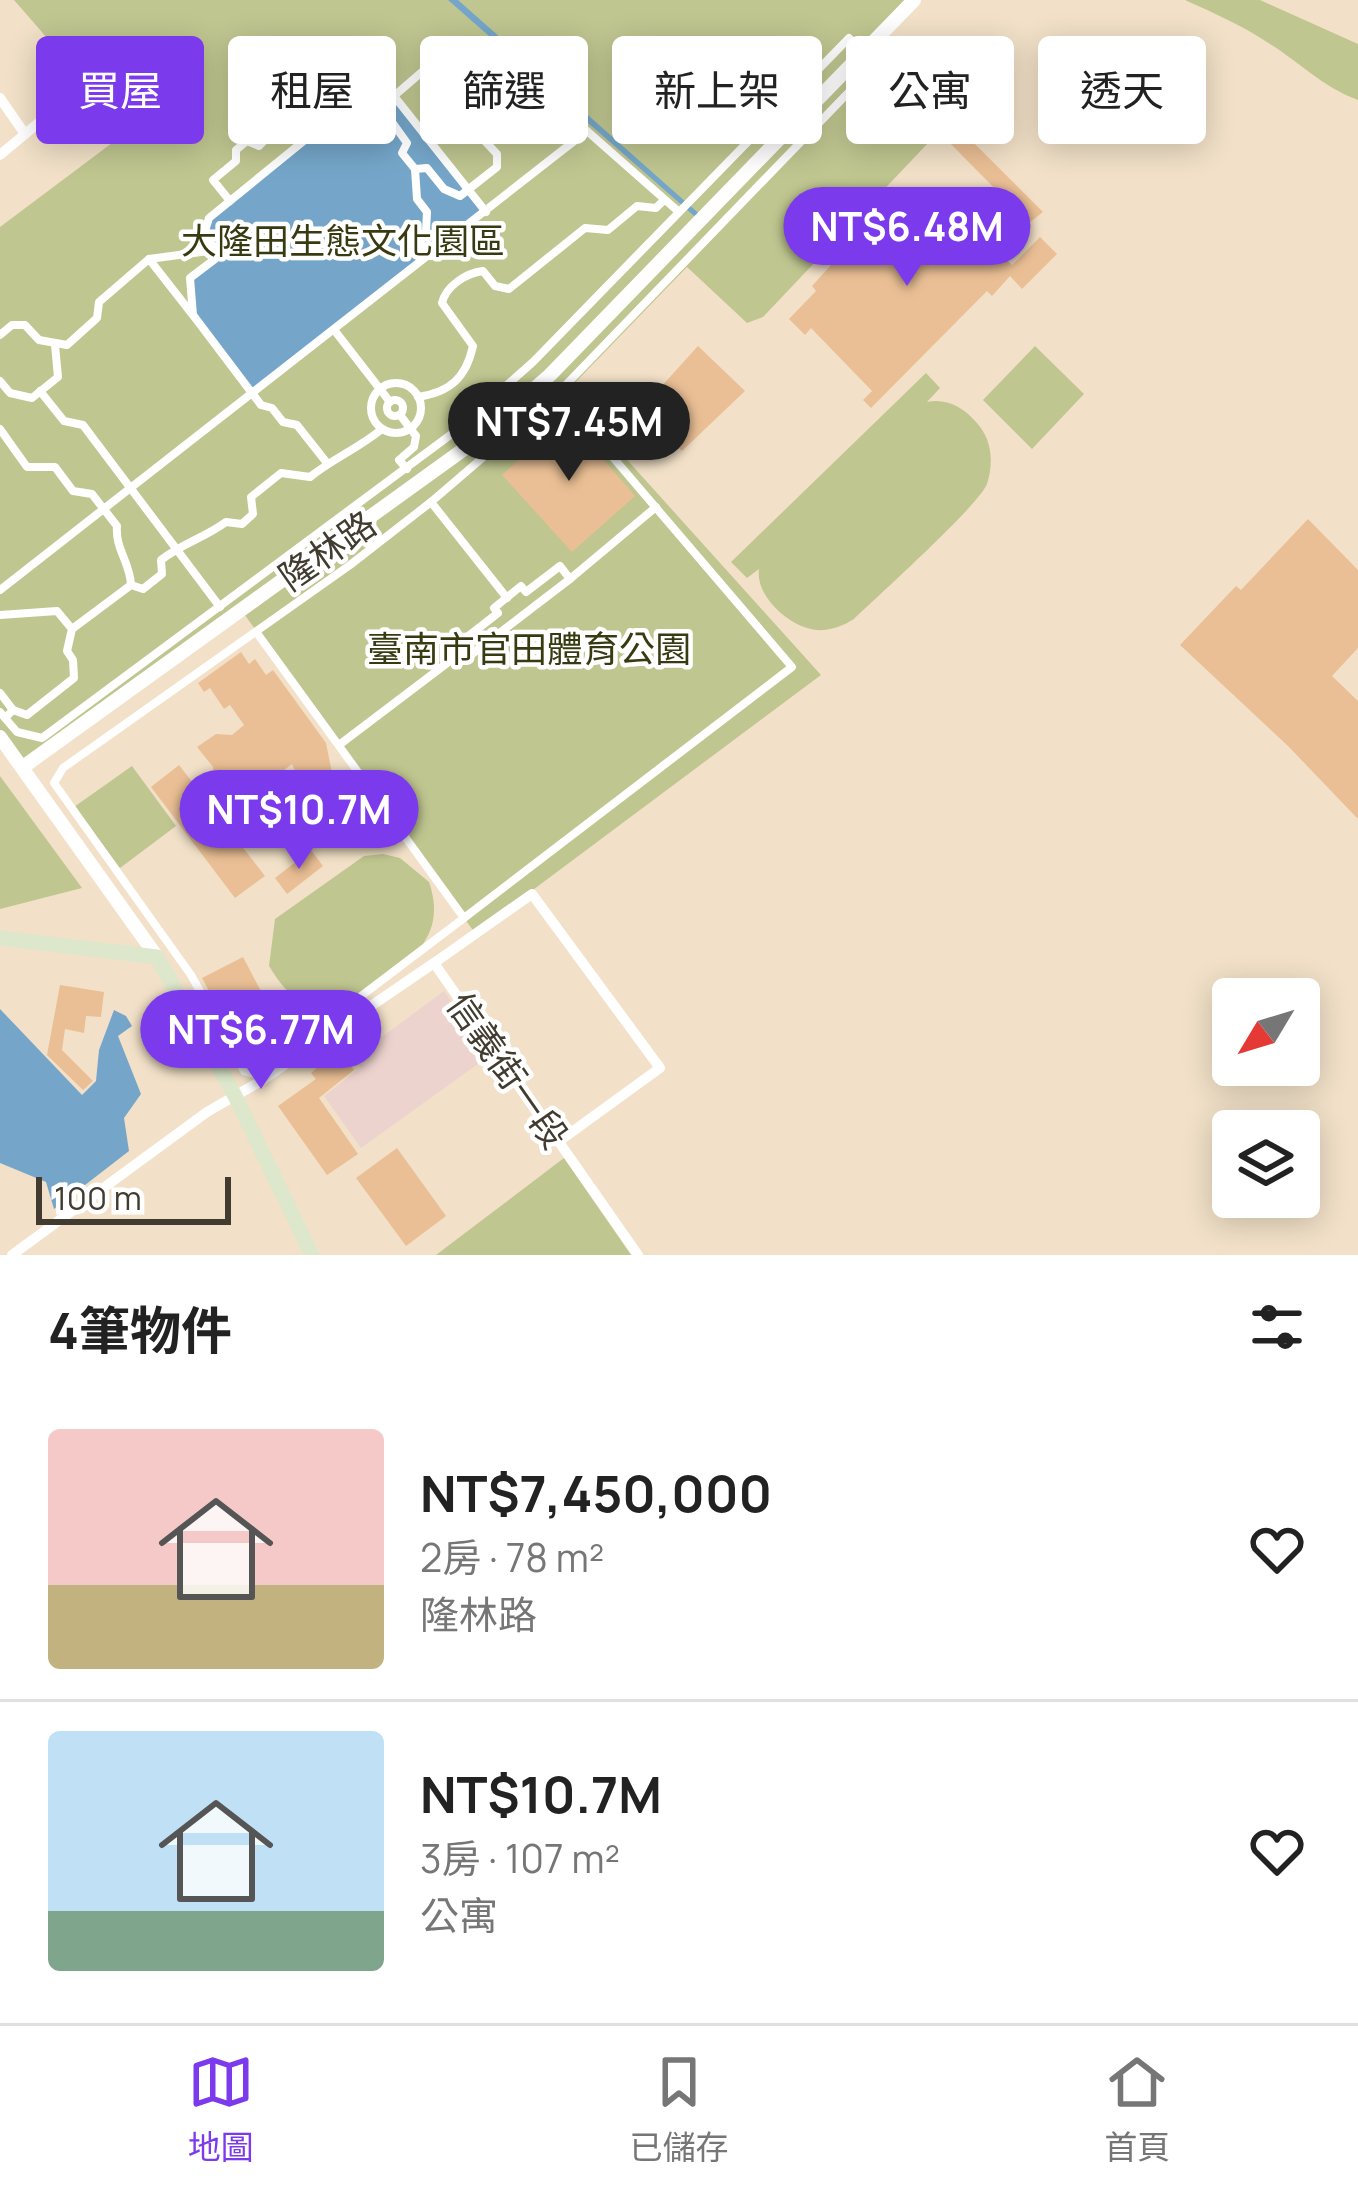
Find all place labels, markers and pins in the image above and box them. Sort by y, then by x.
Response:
pin: NT$6.48M [783,187,1031,289]
pin: NT$7.45M [445,382,693,484]
pin: NT$10.7M [175,770,423,872]
pin: NT$6.77M [137,990,385,1092]

